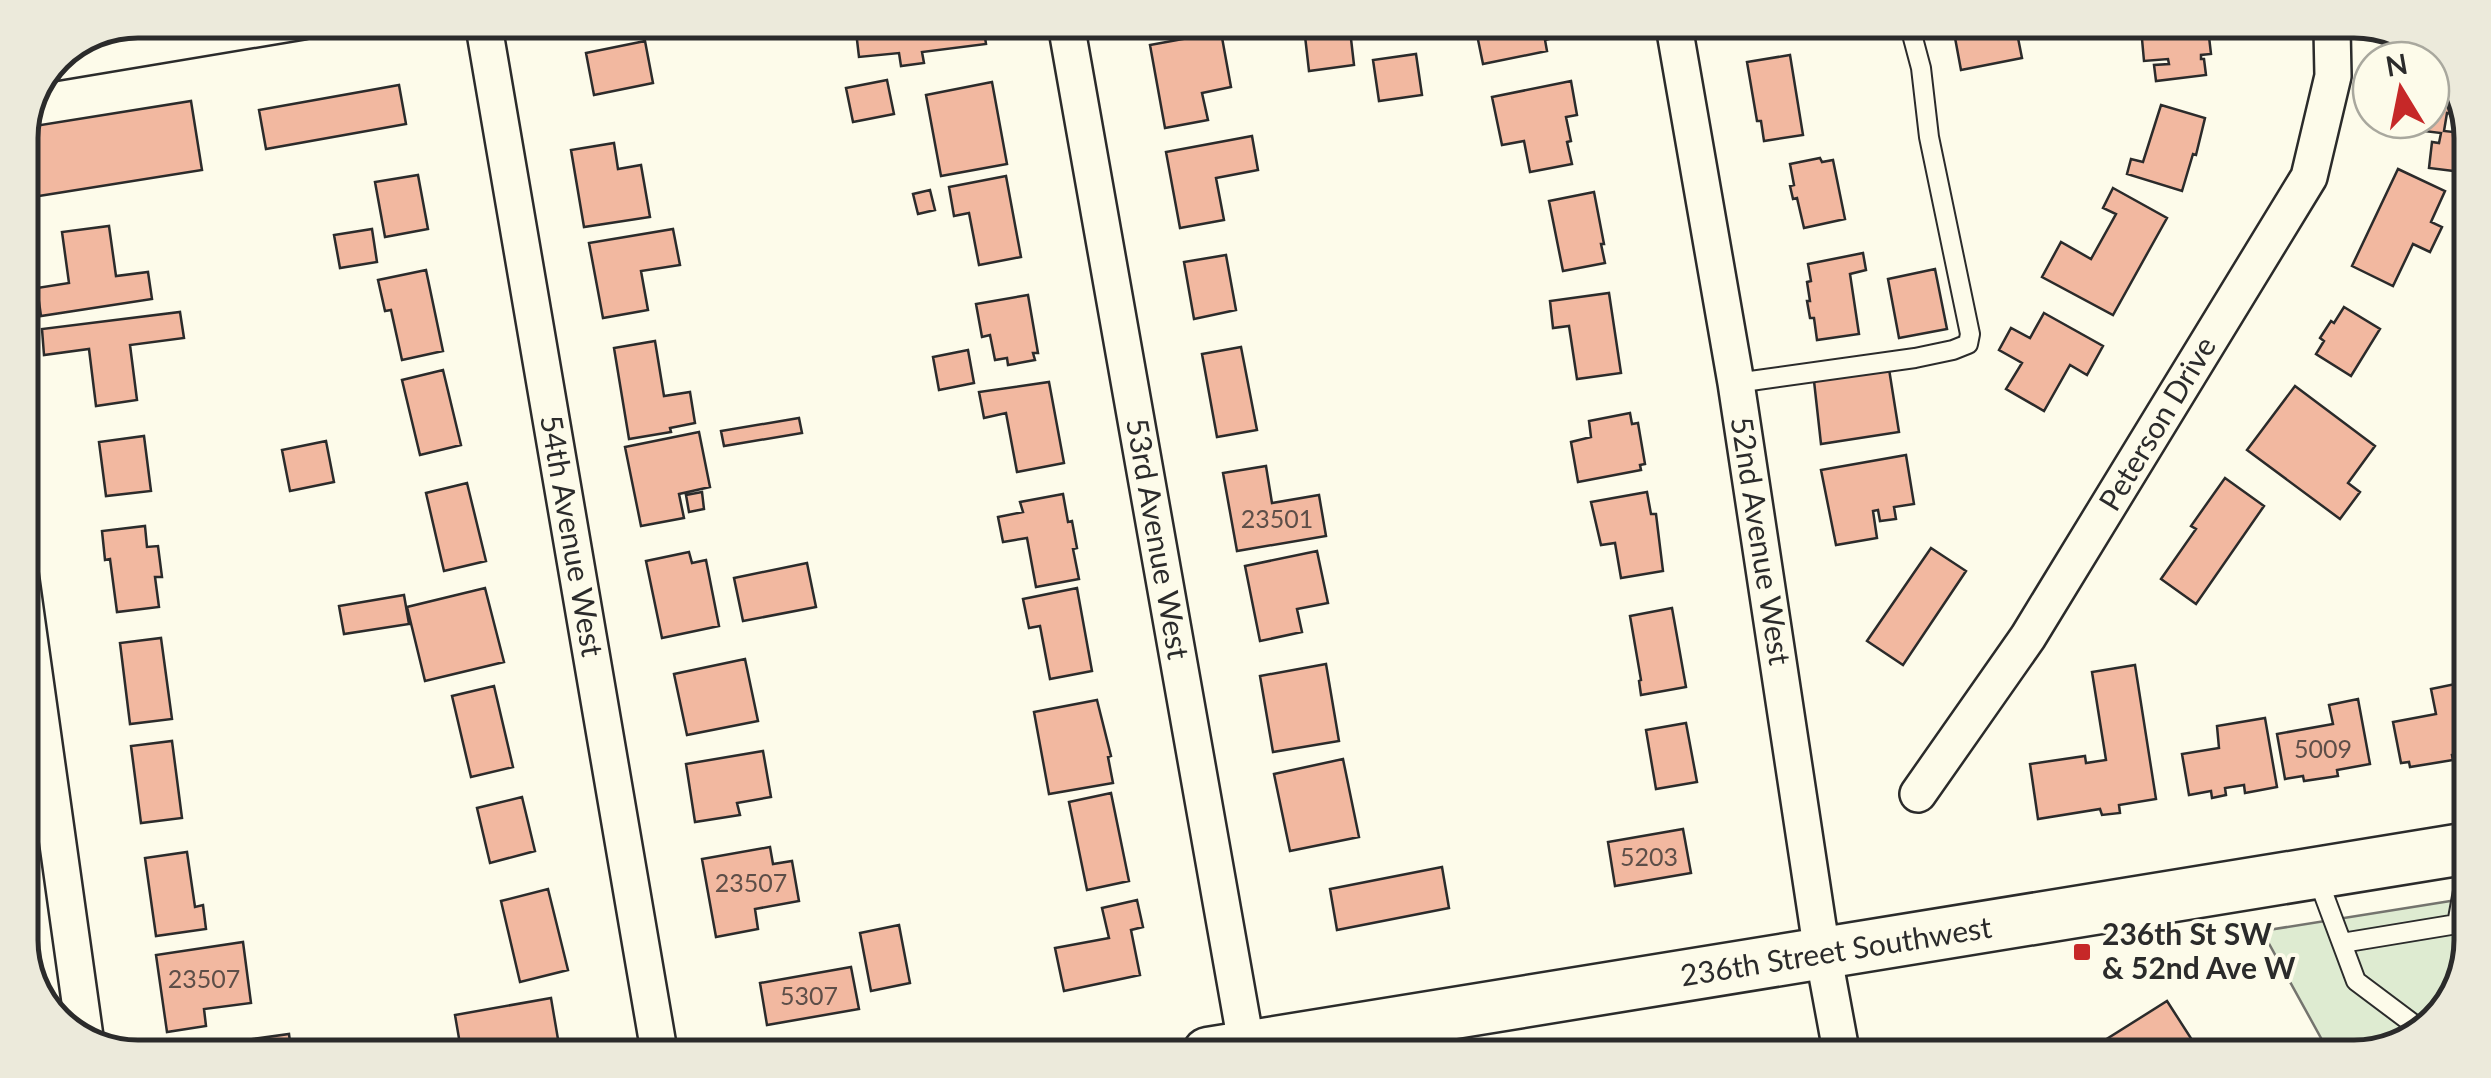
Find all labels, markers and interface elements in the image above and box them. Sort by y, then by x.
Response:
north arrow [2351,40,2451,140]
text: N [2383,46,2410,83]
street label: Peterson Drive [2090,330,2222,516]
street label: 54th Avenue West [534,412,612,659]
street label: 52nd Avenue West [1725,414,1799,667]
street label: 53rd Avenue West [1120,415,1198,662]
house number: 23501 [1241,503,1313,533]
house number: 5009 [2294,733,2352,763]
house number: 5203 [1620,841,1678,871]
house number: 23507 [715,867,787,897]
street label: 236th Street Southwest [1678,908,1994,992]
place label: 236th St SW & 52nd Ave W [2102,915,2296,985]
marker: 236th St SW & 52nd Ave W [2071,941,2093,963]
house number: 23507 [168,963,240,993]
house number: 5307 [780,980,838,1010]

